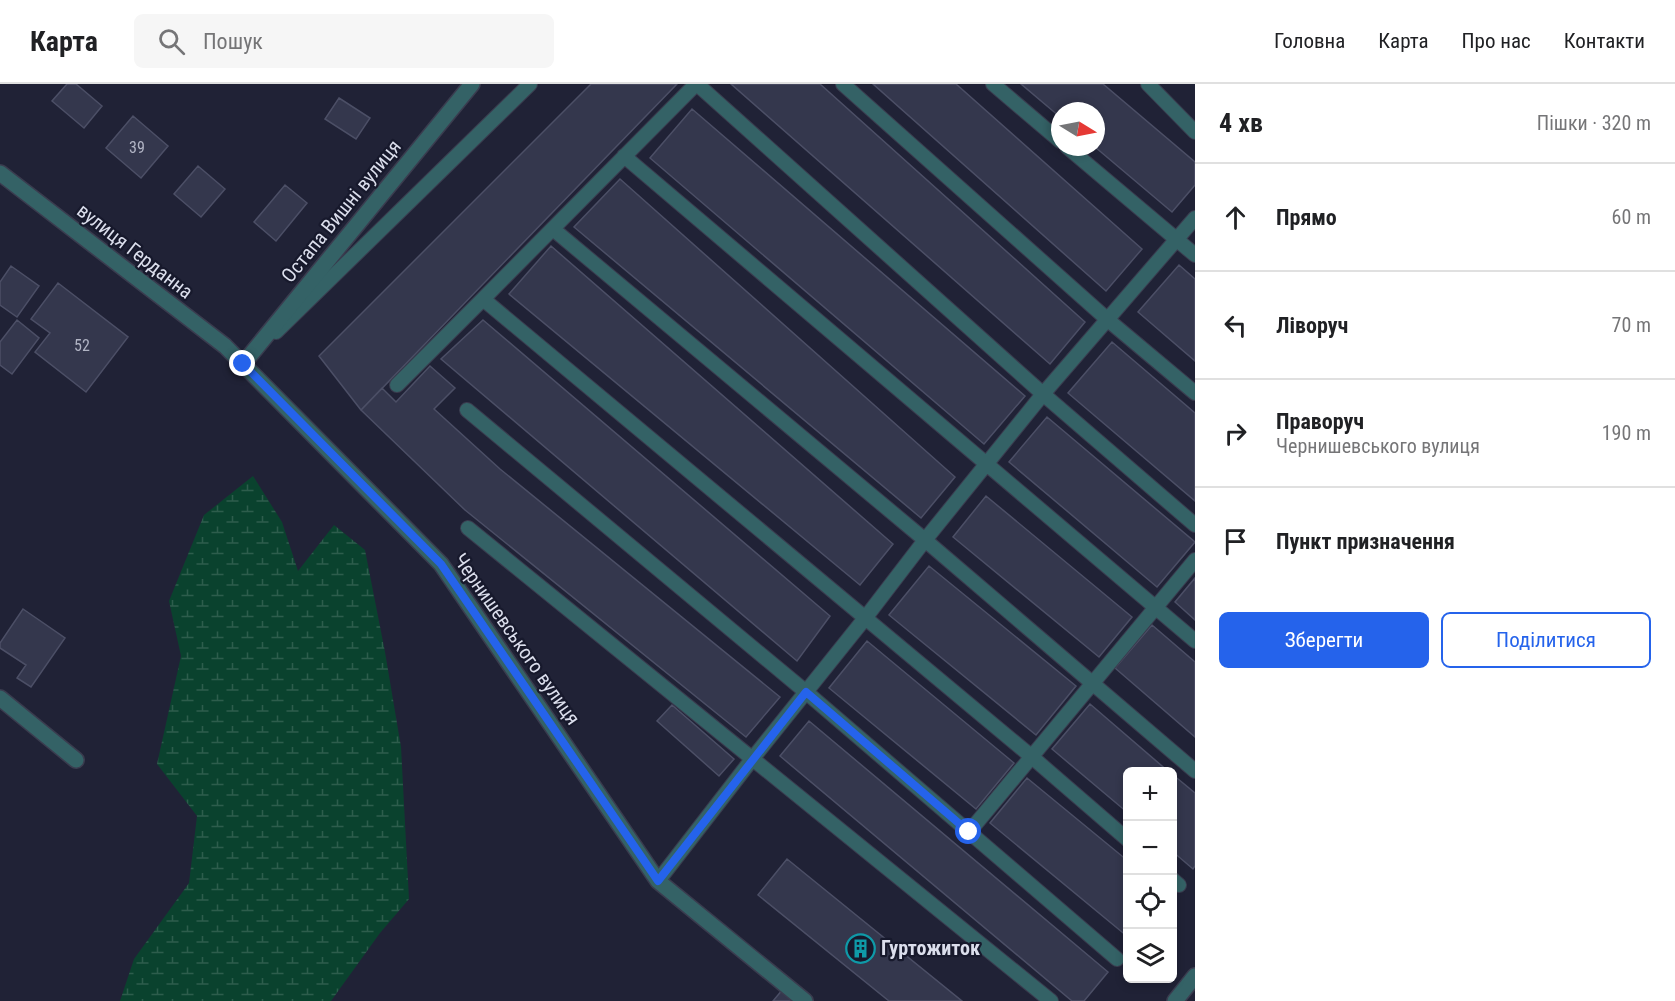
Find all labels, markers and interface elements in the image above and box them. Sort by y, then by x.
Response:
search box [134,14,554,68]
text: Карта [30,25,98,58]
icon: search [155,25,188,58]
text: Пошук [203,29,263,54]
text: Головна [1274,29,1345,53]
text: Карта [1378,29,1429,53]
text: Про нас [1462,29,1531,53]
text: Контакти [1564,29,1645,53]
north arrow [1051,102,1105,156]
text: 4 хв [1219,108,1263,138]
text: Пішки · 320 m [1537,111,1651,135]
street label: Остапа Вишні вулиця [276,135,406,287]
house number: 39 [129,138,145,157]
street label: вулиця Герданна [72,198,198,304]
icon: ahead [1219,201,1252,234]
text: Прямо [1276,205,1337,230]
text: 60 m [1612,205,1651,229]
icon: left [1219,309,1252,342]
text: Ліворуч [1276,313,1348,338]
text: 70 m [1612,313,1651,337]
house number: 52 [74,336,90,355]
route end [229,350,255,376]
text: Праворуч [1276,409,1364,434]
icon: right [1219,417,1252,450]
text: 190 m [1602,421,1651,445]
text: Чернишевського вулиця [1276,434,1480,458]
icon: arrive [1219,525,1252,558]
text: Пункт призначення [1276,529,1455,554]
street label: Чернишевського вулиця [449,549,585,729]
button: Зберегти [1219,612,1429,668]
button: Поділитися [1441,612,1651,668]
map controls [1123,767,1177,983]
button: + [1123,767,1177,821]
route start [955,818,981,844]
button: − [1123,821,1177,875]
button: locate [1123,875,1177,929]
button: layers [1123,929,1177,983]
building icon: Гуртожиток [844,932,876,964]
place label: Гуртожиток [881,936,980,960]

